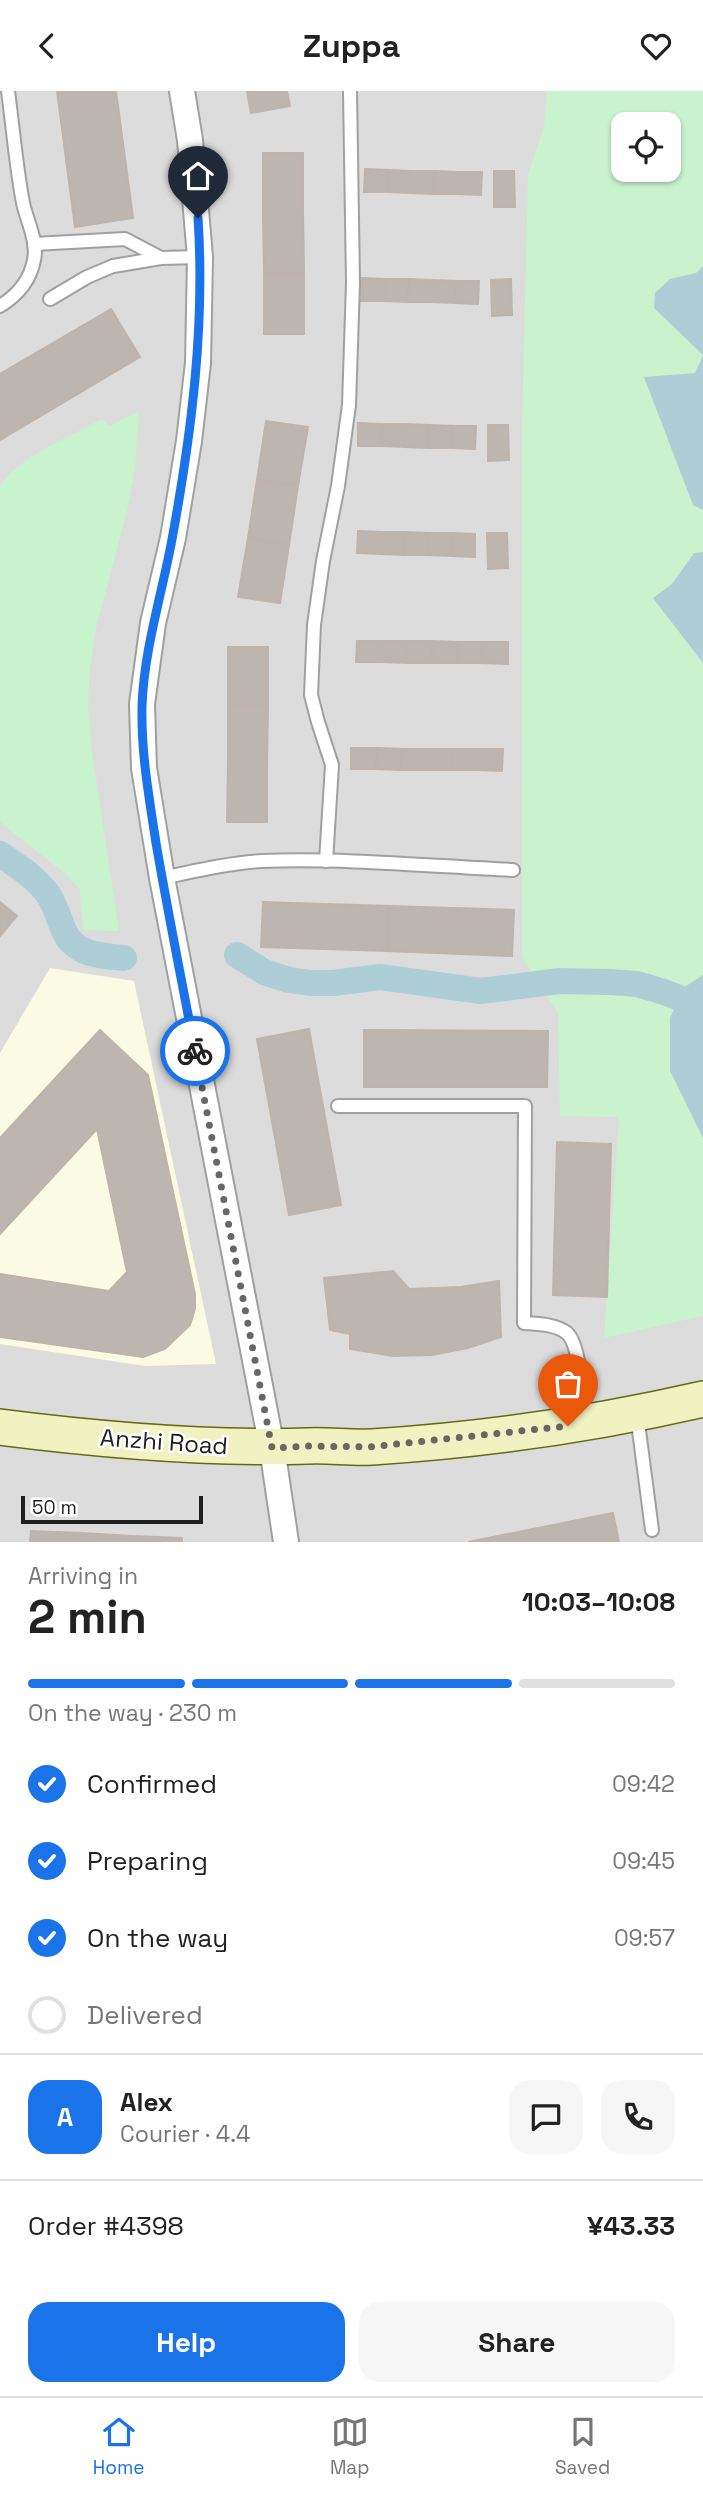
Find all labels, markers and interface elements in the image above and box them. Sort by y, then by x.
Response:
text: Zuppa [303,26,400,66]
icon: back [28,27,66,65]
icon: heart [637,27,675,65]
map controls [611,112,681,182]
button: locate [611,112,681,182]
pin [168,146,228,218]
icon: home [179,157,217,195]
courier [160,1016,230,1086]
icon: bike [176,1032,214,1070]
pin [538,1354,598,1426]
icon: bag [549,1365,587,1403]
street label: Anzhi Road [99,1422,229,1461]
scale bar [21,1493,203,1525]
text: 50 m [32,1495,77,1520]
text: Arriving in [28,1561,138,1591]
text: 10:03–10:08 [522,1585,675,1619]
text: 2 min [28,1588,147,1646]
text: On the way · 230 m [28,1698,237,1728]
icon: check [28,1765,66,1803]
text: Confirmed [87,1767,217,1801]
text: 09:42 [612,1769,675,1799]
icon: check [28,1842,66,1880]
text: Preparing [87,1844,208,1878]
text: 09:45 [612,1846,675,1876]
icon: check [28,1919,66,1957]
text: On the way [87,1921,228,1955]
text: 09:57 [614,1923,675,1953]
text: Delivered [87,1998,203,2032]
button: chat [509,2080,583,2154]
button: phone [601,2080,675,2154]
text: Alex [120,2085,173,2119]
text: A [57,2100,73,2134]
text: Courier · 4.4 [120,2119,250,2149]
text: Order #4398 [28,2209,184,2243]
text: ¥43.33 [587,2209,675,2243]
button: Help [28,2302,345,2382]
button: Share [359,2302,675,2382]
tab: Home [93,2413,144,2480]
tab: Map [330,2413,369,2480]
tab: Saved [555,2413,610,2480]

